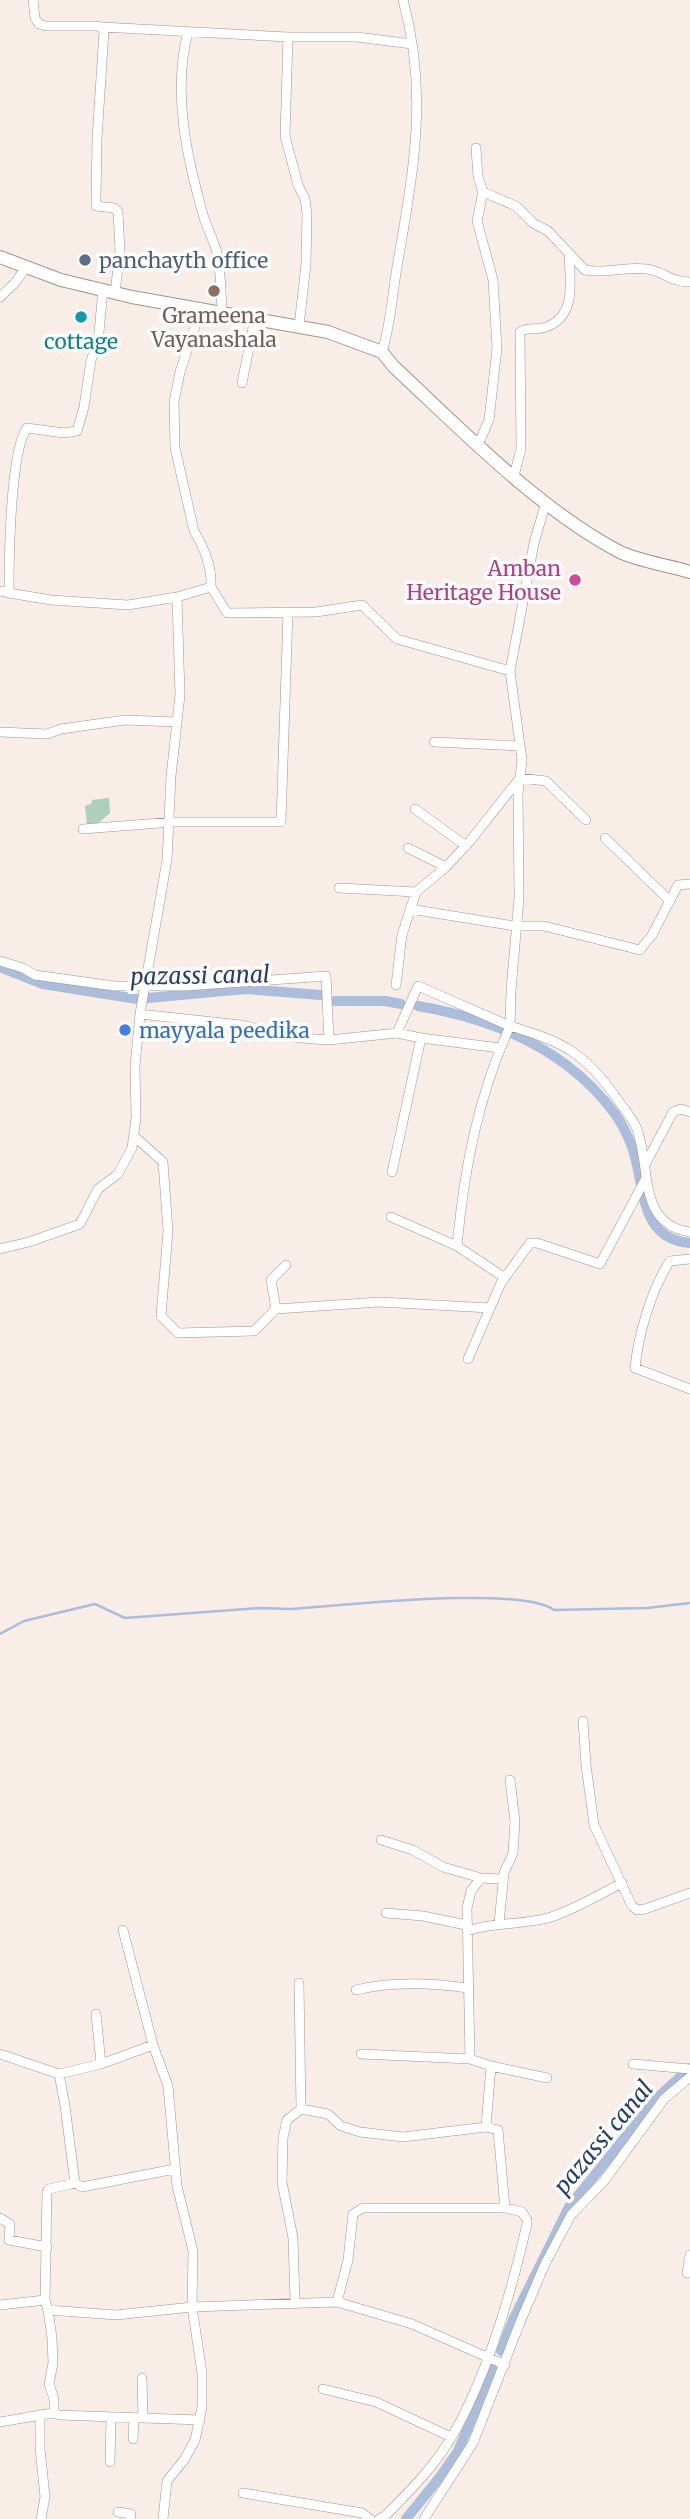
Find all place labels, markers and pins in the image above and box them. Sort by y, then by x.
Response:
place label: panchayth office [99,247,268,274]
marker: panchayth office [77,252,93,268]
marker: Grameena Vayanashala [206,283,222,299]
place label: Grameena Vayanashala [150,302,277,353]
marker: cottage [73,309,89,325]
place label: cottage [44,328,118,355]
place label: Amban Heritage House [406,555,561,606]
marker: Amban Heritage House [567,572,583,588]
place label: mayyala peedika [139,1017,310,1044]
marker: mayyala peedika [117,1022,133,1038]

